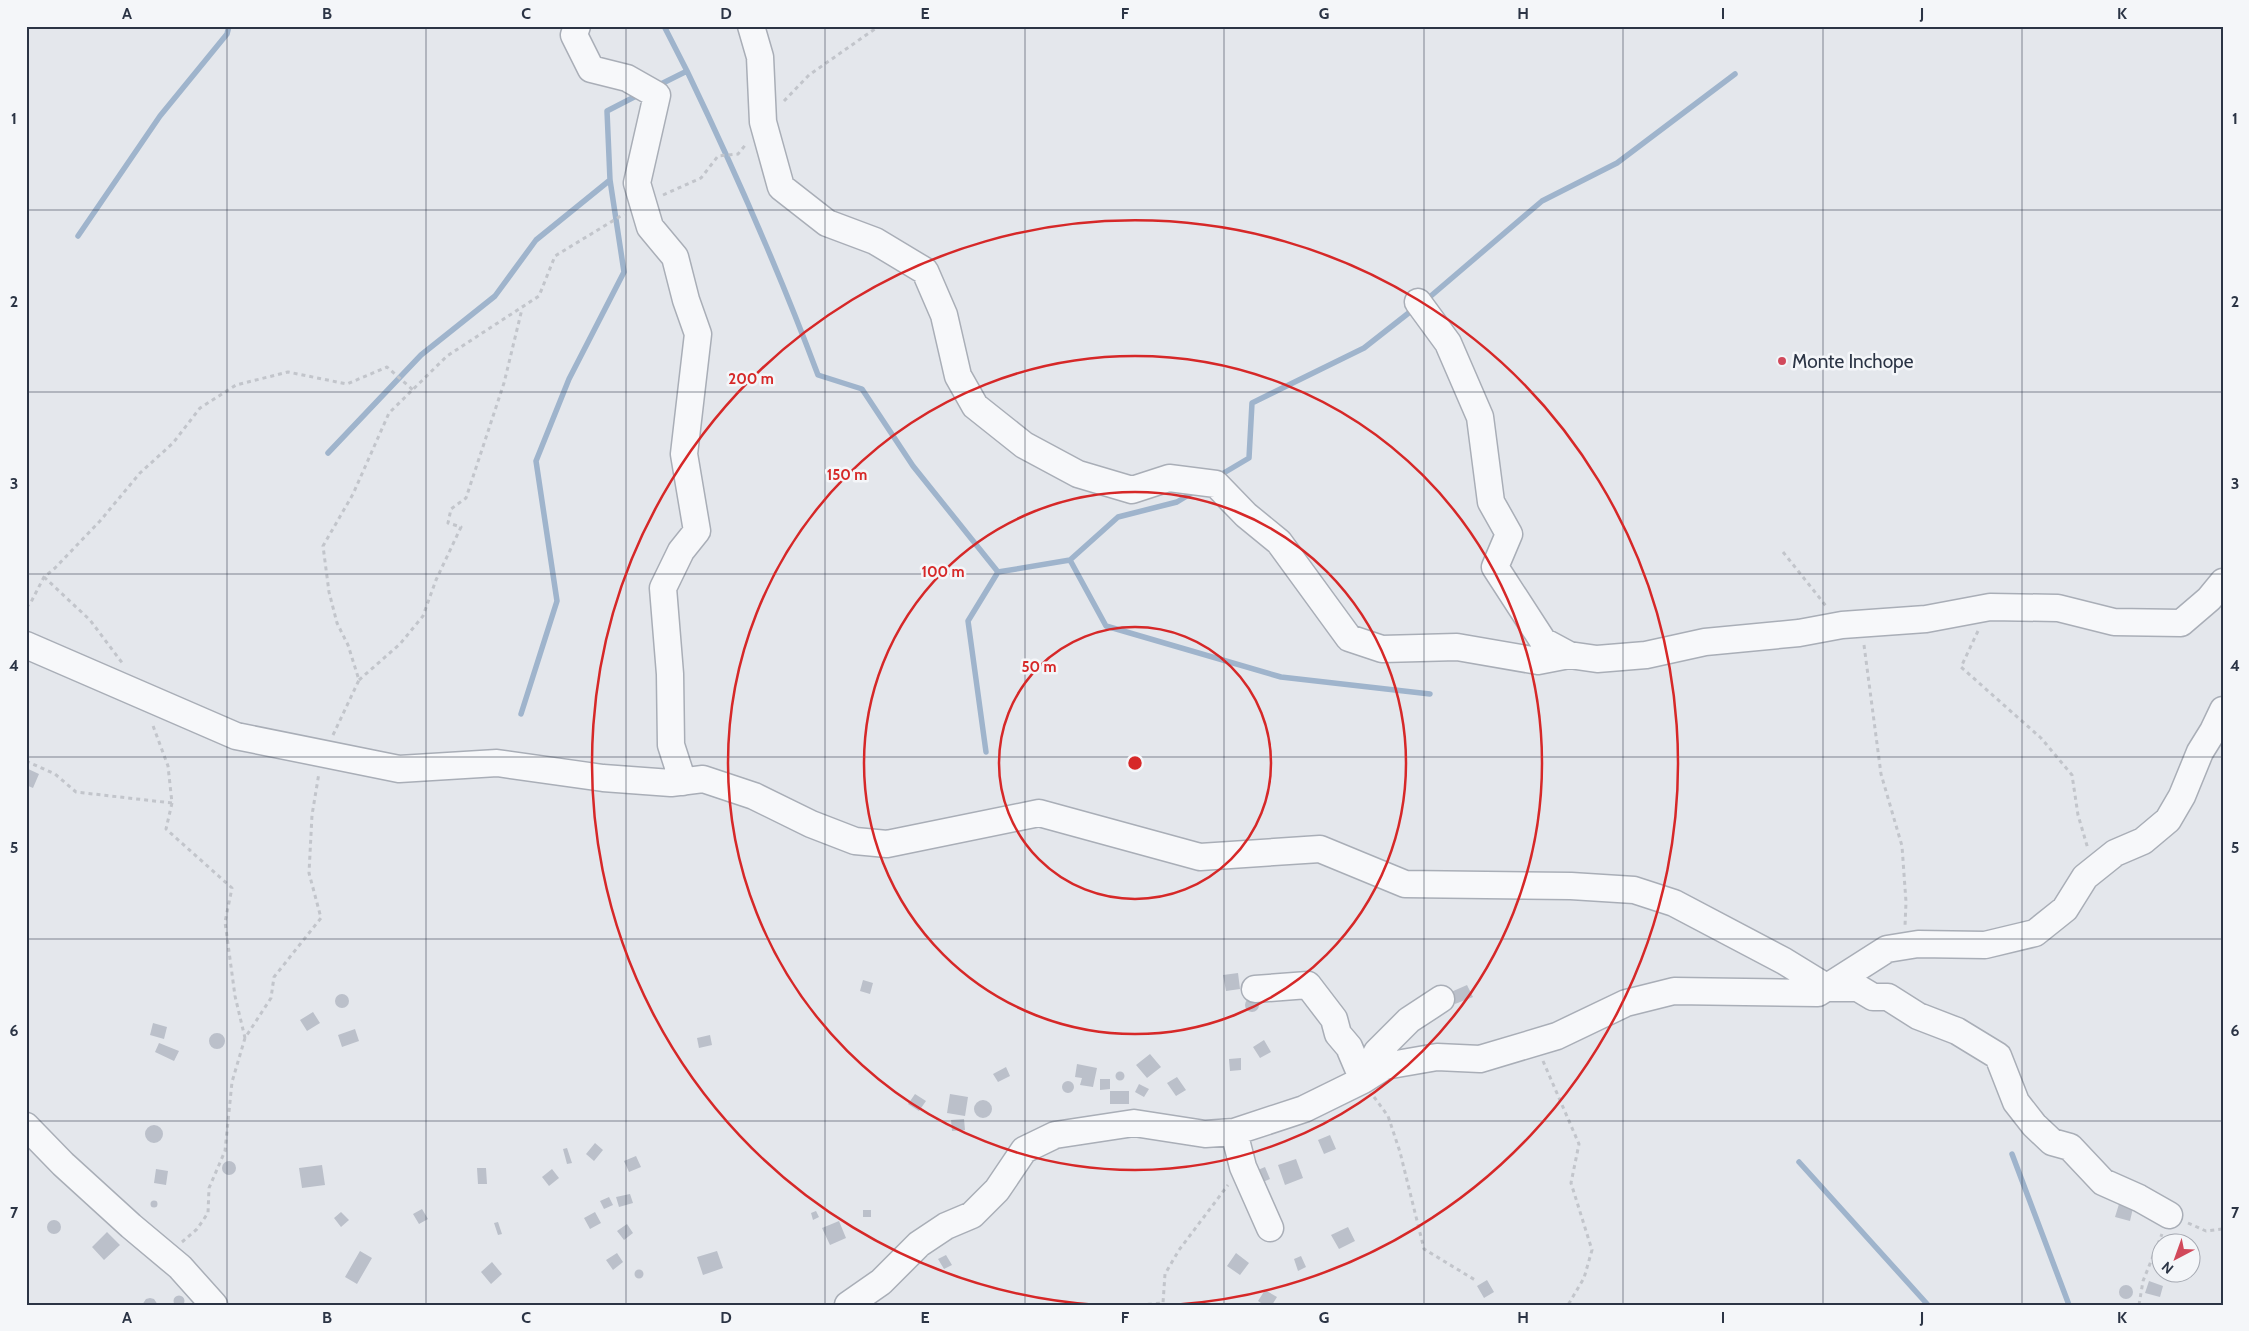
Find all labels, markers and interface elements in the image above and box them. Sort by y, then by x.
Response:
text: A [122,4,132,23]
text: B [322,4,332,23]
text: C [521,4,531,23]
text: D [720,4,732,23]
text: E [920,4,930,23]
text: F [1121,4,1130,23]
text: G [1319,4,1329,23]
text: H [1517,4,1529,23]
text: I [1721,4,1725,23]
text: J [1919,4,1924,23]
text: K [2117,4,2127,23]
text: 1 [11,109,17,128]
text: 1 [2232,109,2238,128]
text: 2 [10,292,18,311]
text: 2 [2231,292,2239,311]
place label: Monte Inchope [1792,350,1914,373]
marker: Monte Inchope [1776,355,1788,367]
text: 200 m [728,370,774,388]
text: 150 m [827,466,867,484]
text: 3 [10,474,18,493]
text: 3 [2231,474,2239,493]
text: 100 m [921,563,965,581]
text: 4 [9,656,19,675]
text: 4 [2230,656,2240,675]
text: 50 m [1021,658,1057,676]
centre of rings [1126,754,1144,772]
text: 5 [10,838,18,857]
text: 5 [2231,838,2239,857]
text: 6 [10,1021,19,1040]
text: 6 [2231,1021,2240,1040]
text: 7 [10,1203,19,1222]
text: 7 [2231,1203,2240,1222]
north arrow [2152,1234,2202,1284]
text: N [2158,1258,2177,1278]
text: A [122,1308,132,1327]
text: B [322,1308,332,1327]
text: C [521,1308,531,1327]
text: D [720,1308,732,1327]
text: E [920,1308,930,1327]
text: F [1121,1308,1130,1327]
text: G [1319,1308,1329,1327]
text: H [1517,1308,1529,1327]
text: I [1721,1308,1725,1327]
text: J [1919,1308,1924,1327]
text: K [2117,1308,2127,1327]

